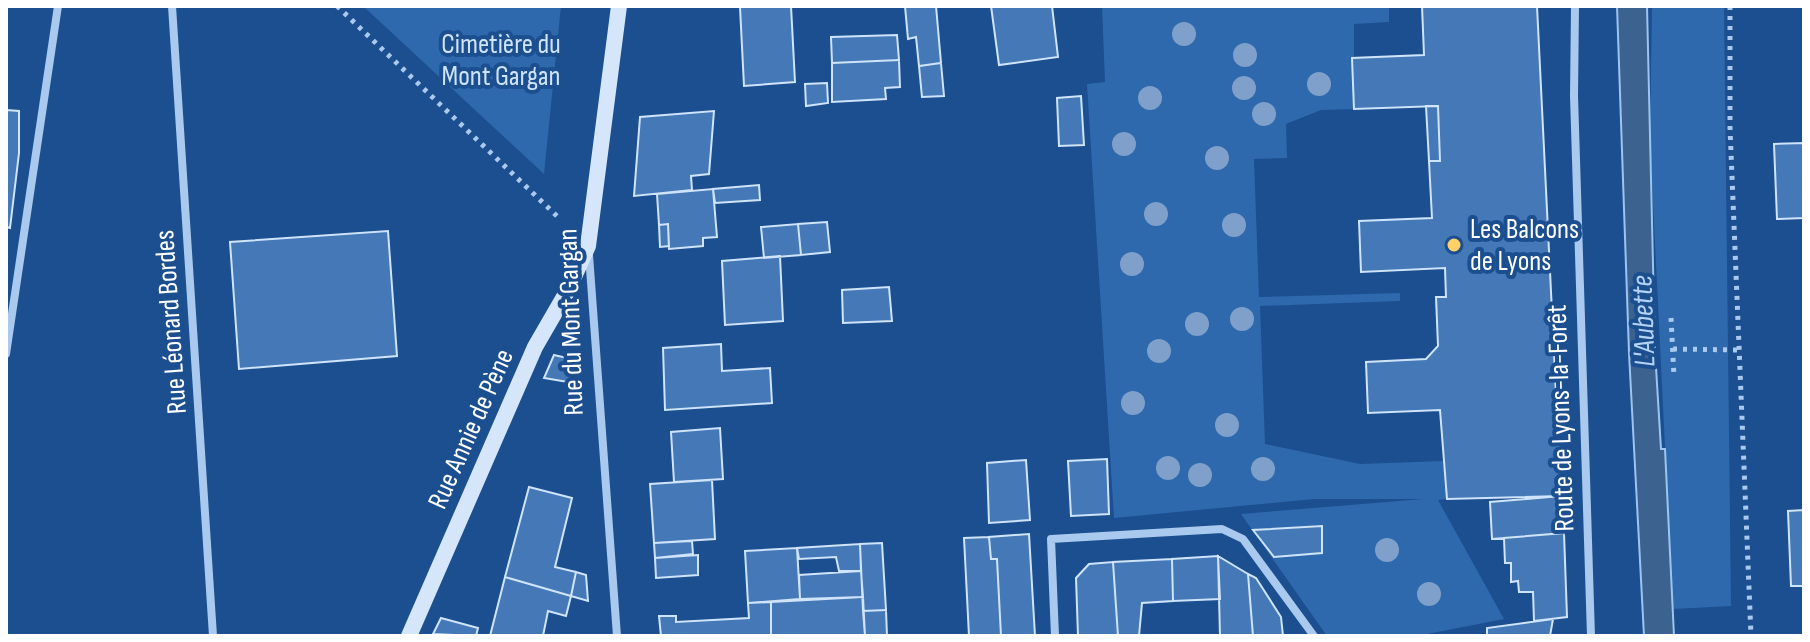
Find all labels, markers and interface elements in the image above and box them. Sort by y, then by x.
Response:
park label: Cimetière du Mont Gargan [441,28,561,93]
place label: Les Balcons de Lyons [1470,213,1579,278]
street label: Rue du Mont Gargan [551,228,591,416]
street label: Rue Léonard Bordes [148,229,194,415]
marker: Les Balcons de Lyons [1445,236,1463,254]
water label: L'Aubette [1624,274,1664,368]
street label: Route de Lyons-la-Forêt [1541,304,1581,532]
street label: Rue Annie de Pène [421,344,521,514]

